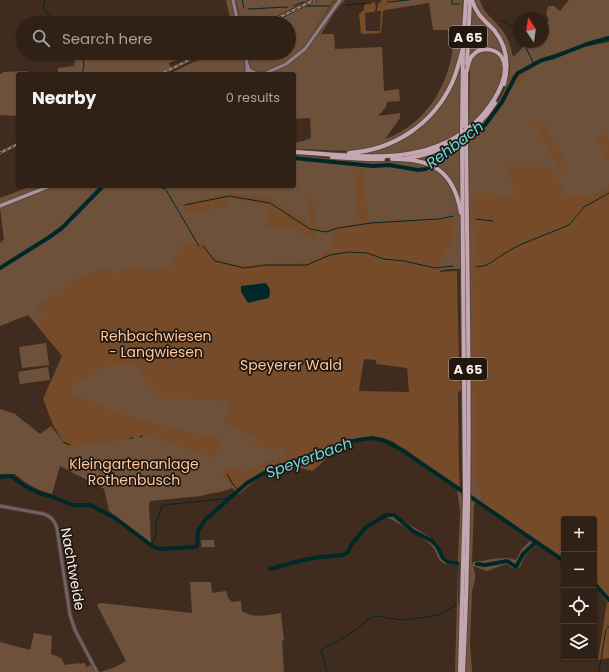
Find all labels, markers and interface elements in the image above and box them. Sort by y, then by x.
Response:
north arrow [513,12,549,48]
search box [16,16,296,60]
road number: A 65 [449,26,487,48]
icon: search [30,27,52,49]
text: Search here [62,28,152,49]
text: Nearby [32,86,96,110]
text: 0 results [226,88,280,107]
water label: Rehbach [422,116,488,173]
park label: Rehbachwiesen - Langwiesen [100,326,212,362]
park label: Speyerer Wald [240,355,342,375]
road number: A 65 [449,358,487,380]
water label: Speyerbach [263,432,355,483]
park label: Kleingartenanlage Rothenbusch [69,454,199,490]
map controls [561,516,597,660]
button: + [561,516,597,552]
street label: Nachtweide [56,526,90,612]
button: − [561,552,597,588]
button: locate [561,588,597,624]
button: layers [561,624,597,660]

